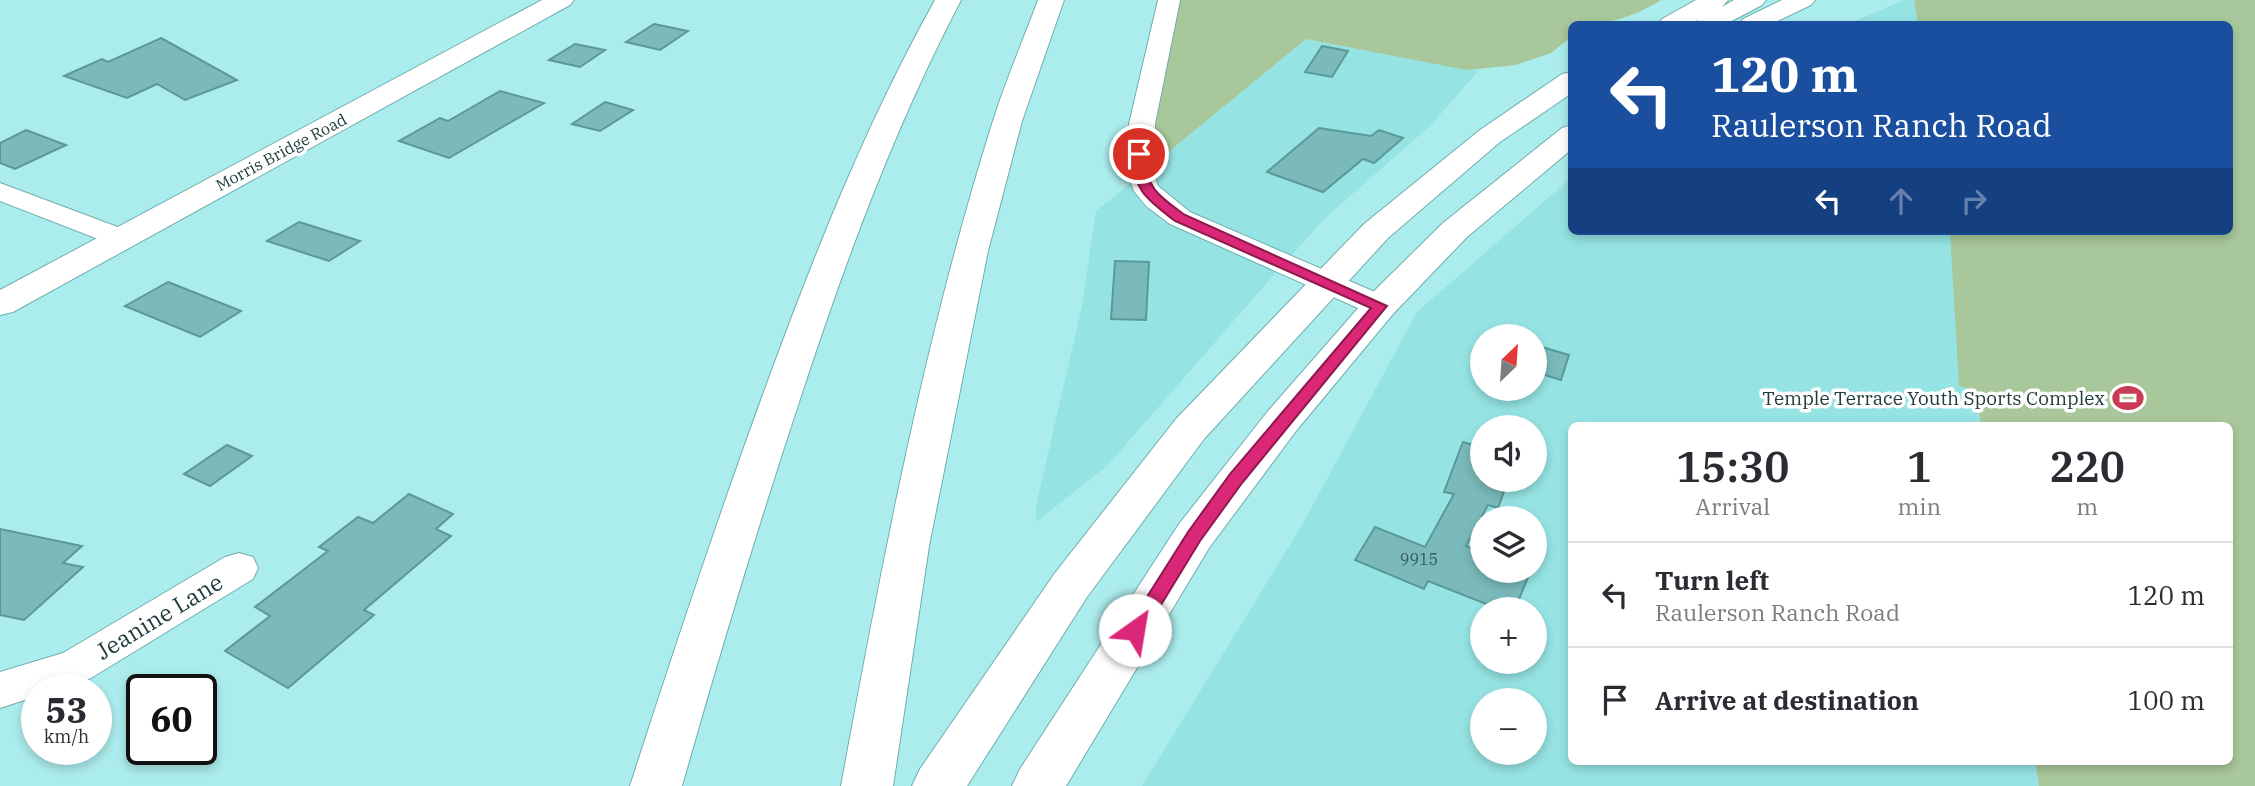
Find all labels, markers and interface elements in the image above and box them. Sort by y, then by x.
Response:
text: 120 m [1711,42,1858,105]
icon: left [1596,49,1687,140]
text: Raulerson Ranch Road [1711,104,2052,146]
street label: Morris Bridge Road [212,109,350,195]
pin [1109,124,1169,184]
icon: arrive [1120,135,1158,173]
icon: left [1809,182,1847,220]
icon: ahead [1882,182,1920,220]
icon: right [1955,182,1993,220]
north arrow [1470,324,1547,401]
map controls [1470,324,1547,765]
sports icon: Temple Terrace Youth Sports Complex [2111,381,2145,415]
place label: Temple Terrace Youth Sports Complex [1762,386,2105,410]
button: sound [1470,415,1547,492]
text: 15:30 [1676,439,1789,494]
text: 1 [1907,439,1932,494]
text: 220 [2049,439,2125,494]
text: Arrival [1695,491,1770,521]
text: min [1897,491,1941,521]
text: m [2076,491,2098,521]
button: layers [1470,506,1547,583]
house number: 9915 [1400,549,1438,569]
text: Turn left [1655,563,1769,597]
street label: Jeanine Lane [90,566,228,666]
icon: left [1596,576,1634,614]
text: 120 m [2127,578,2205,612]
position arrow [1098,593,1172,667]
button: + [1470,597,1547,674]
text: Raulerson Ranch Road [1655,597,1900,627]
speed limit sign: 60 [126,674,217,765]
icon: arrive [1596,681,1634,719]
text: Arrive at destination [1655,683,1919,717]
text: 100 m [2127,683,2205,717]
text: 53 [45,687,88,733]
button: − [1470,688,1547,765]
text: km/h [44,725,89,748]

